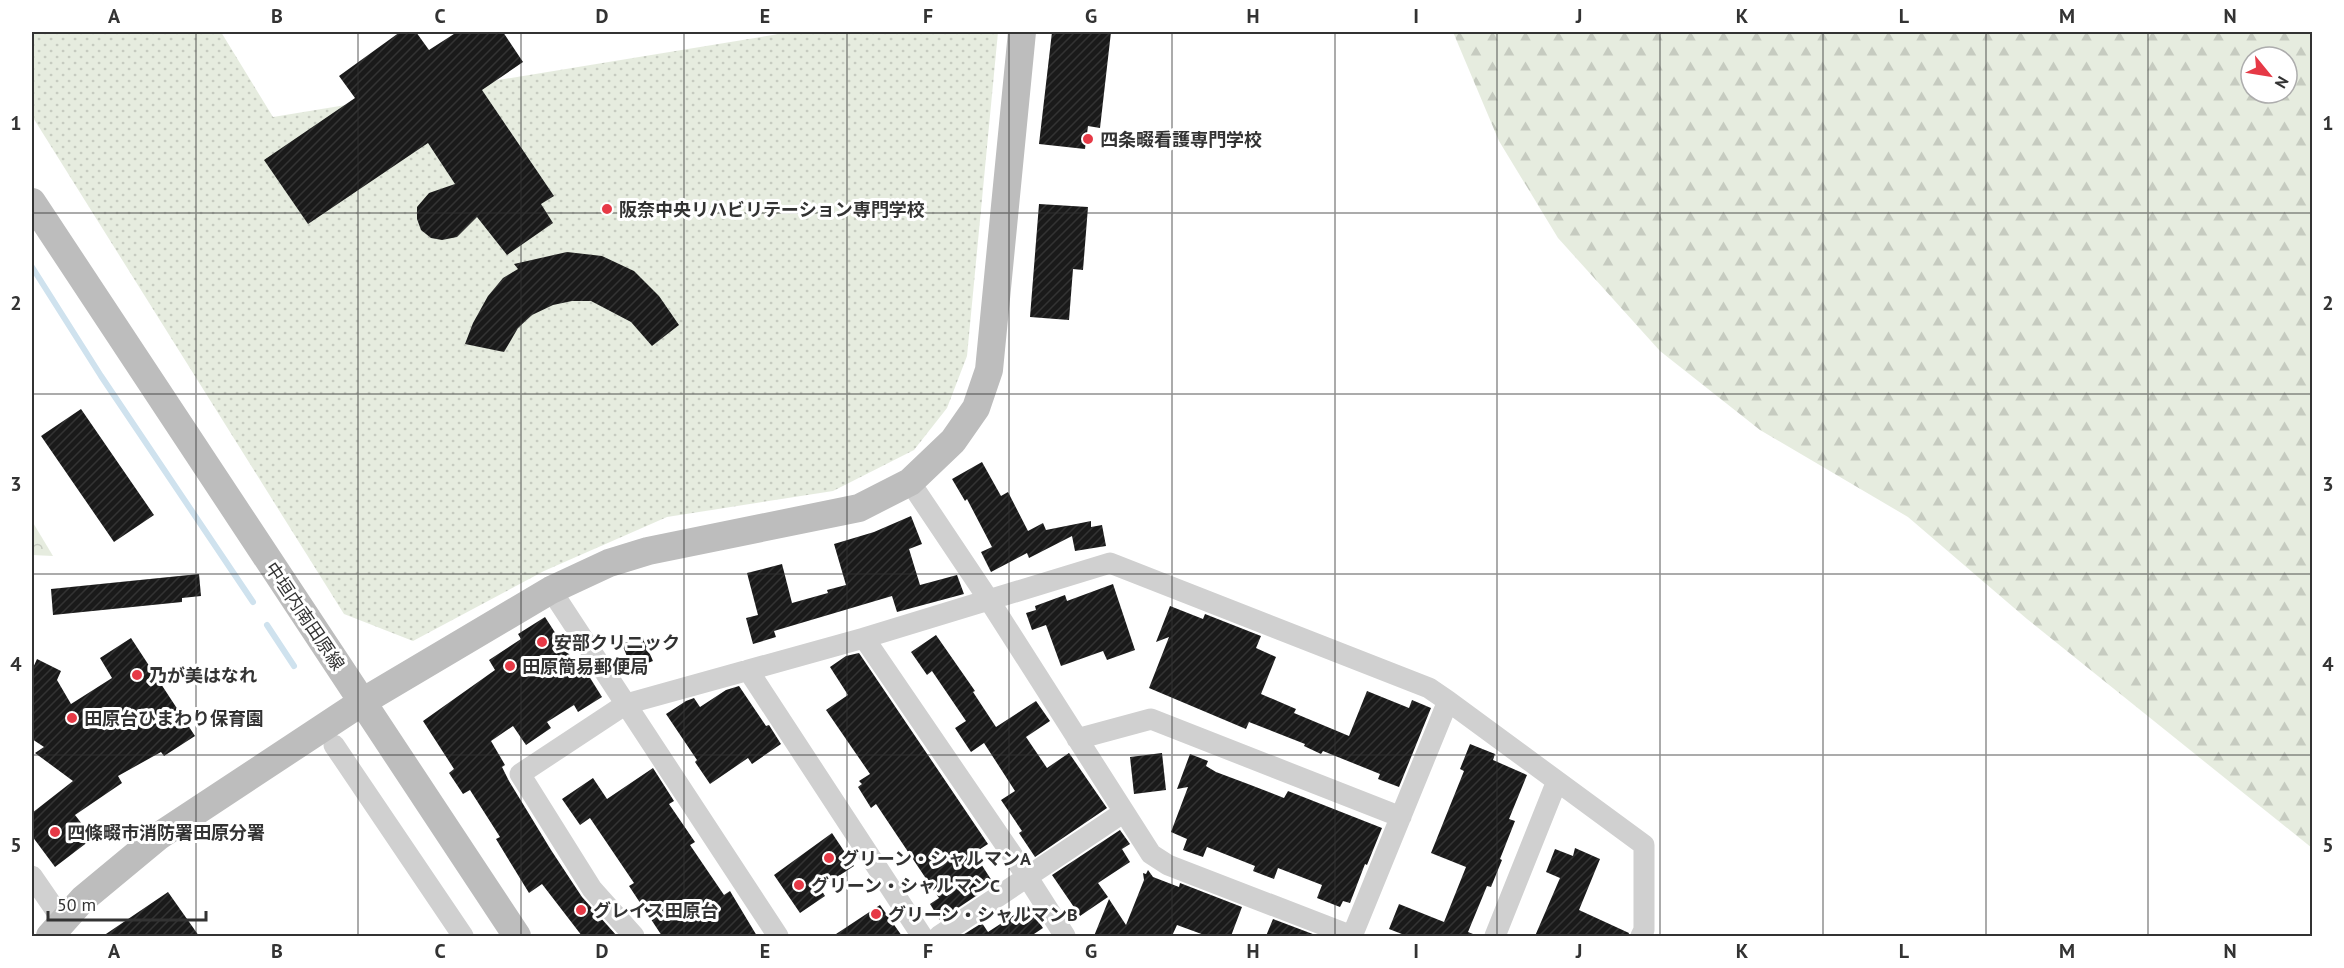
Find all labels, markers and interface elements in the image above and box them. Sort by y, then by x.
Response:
text: A [108,3,121,29]
text: B [271,3,283,29]
text: C [434,3,446,29]
text: D [596,3,609,29]
text: E [760,3,770,29]
text: F [923,3,933,29]
text: G [1085,3,1097,29]
text: H [1246,3,1260,29]
text: I [1413,3,1419,29]
text: J [1575,3,1582,29]
text: K [1736,3,1749,29]
text: L [1899,3,1910,29]
text: M [2059,3,2075,29]
text: N [2223,3,2237,29]
north arrow [2239,45,2299,105]
text: N [2271,73,2293,92]
text: 1 [10,110,22,136]
text: 1 [2322,110,2334,136]
place label: 四条畷看護専門学校 [1100,128,1262,151]
marker: 四条畷看護専門学校 [1081,132,1095,146]
place label: 阪奈中央リハビリテーション専門学校 [619,198,925,221]
marker: 阪奈中央リハビリテーション専門学校 [600,202,614,216]
text: 2 [10,290,22,316]
text: 2 [2322,290,2334,316]
text: 3 [10,471,22,497]
text: 3 [2322,471,2334,497]
street label: 中垣内南田原線 [260,557,350,675]
place label: 安部クリニック [554,631,680,654]
marker: 安部クリニック [535,635,549,649]
text: 4 [10,651,22,677]
text: 4 [2322,651,2334,677]
place label: 田原簡易郵便局 [522,655,648,678]
marker: 田原簡易郵便局 [503,659,517,673]
place label: 乃が美はなれ [149,664,257,687]
marker: 乃が美はなれ [130,668,144,682]
place label: 田原台ひまわり保育園 [84,707,264,730]
marker: 田原台ひまわり保育園 [65,711,79,725]
place label: 四條畷市消防署田原分署 [67,821,265,844]
marker: 四條畷市消防署田原分署 [48,825,62,839]
text: 5 [10,832,22,858]
text: 5 [2322,832,2334,858]
place label: グリーン・シャルマンA [841,847,1031,870]
marker: グリーン・シャルマンA [822,851,836,865]
place label: グリーン・シャルマンC [811,874,1000,897]
marker: グリーン・シャルマンC [792,878,806,892]
scale bar [48,884,206,922]
text: 50 m [57,893,96,916]
place label: グレイス田原台 [593,899,718,922]
marker: グレイス田原台 [574,903,588,917]
place label: グリーン・シャルマンB [888,903,1078,926]
marker: グリーン・シャルマンB [869,907,883,921]
text: A [108,938,121,964]
text: B [271,938,283,964]
text: C [434,938,446,964]
text: D [596,938,609,964]
text: E [760,938,770,964]
text: F [923,938,933,964]
text: G [1085,938,1097,964]
text: H [1246,938,1260,964]
text: I [1413,938,1419,964]
text: J [1575,938,1582,964]
text: K [1736,938,1749,964]
text: L [1899,938,1910,964]
text: M [2059,938,2075,964]
text: N [2223,938,2237,964]

